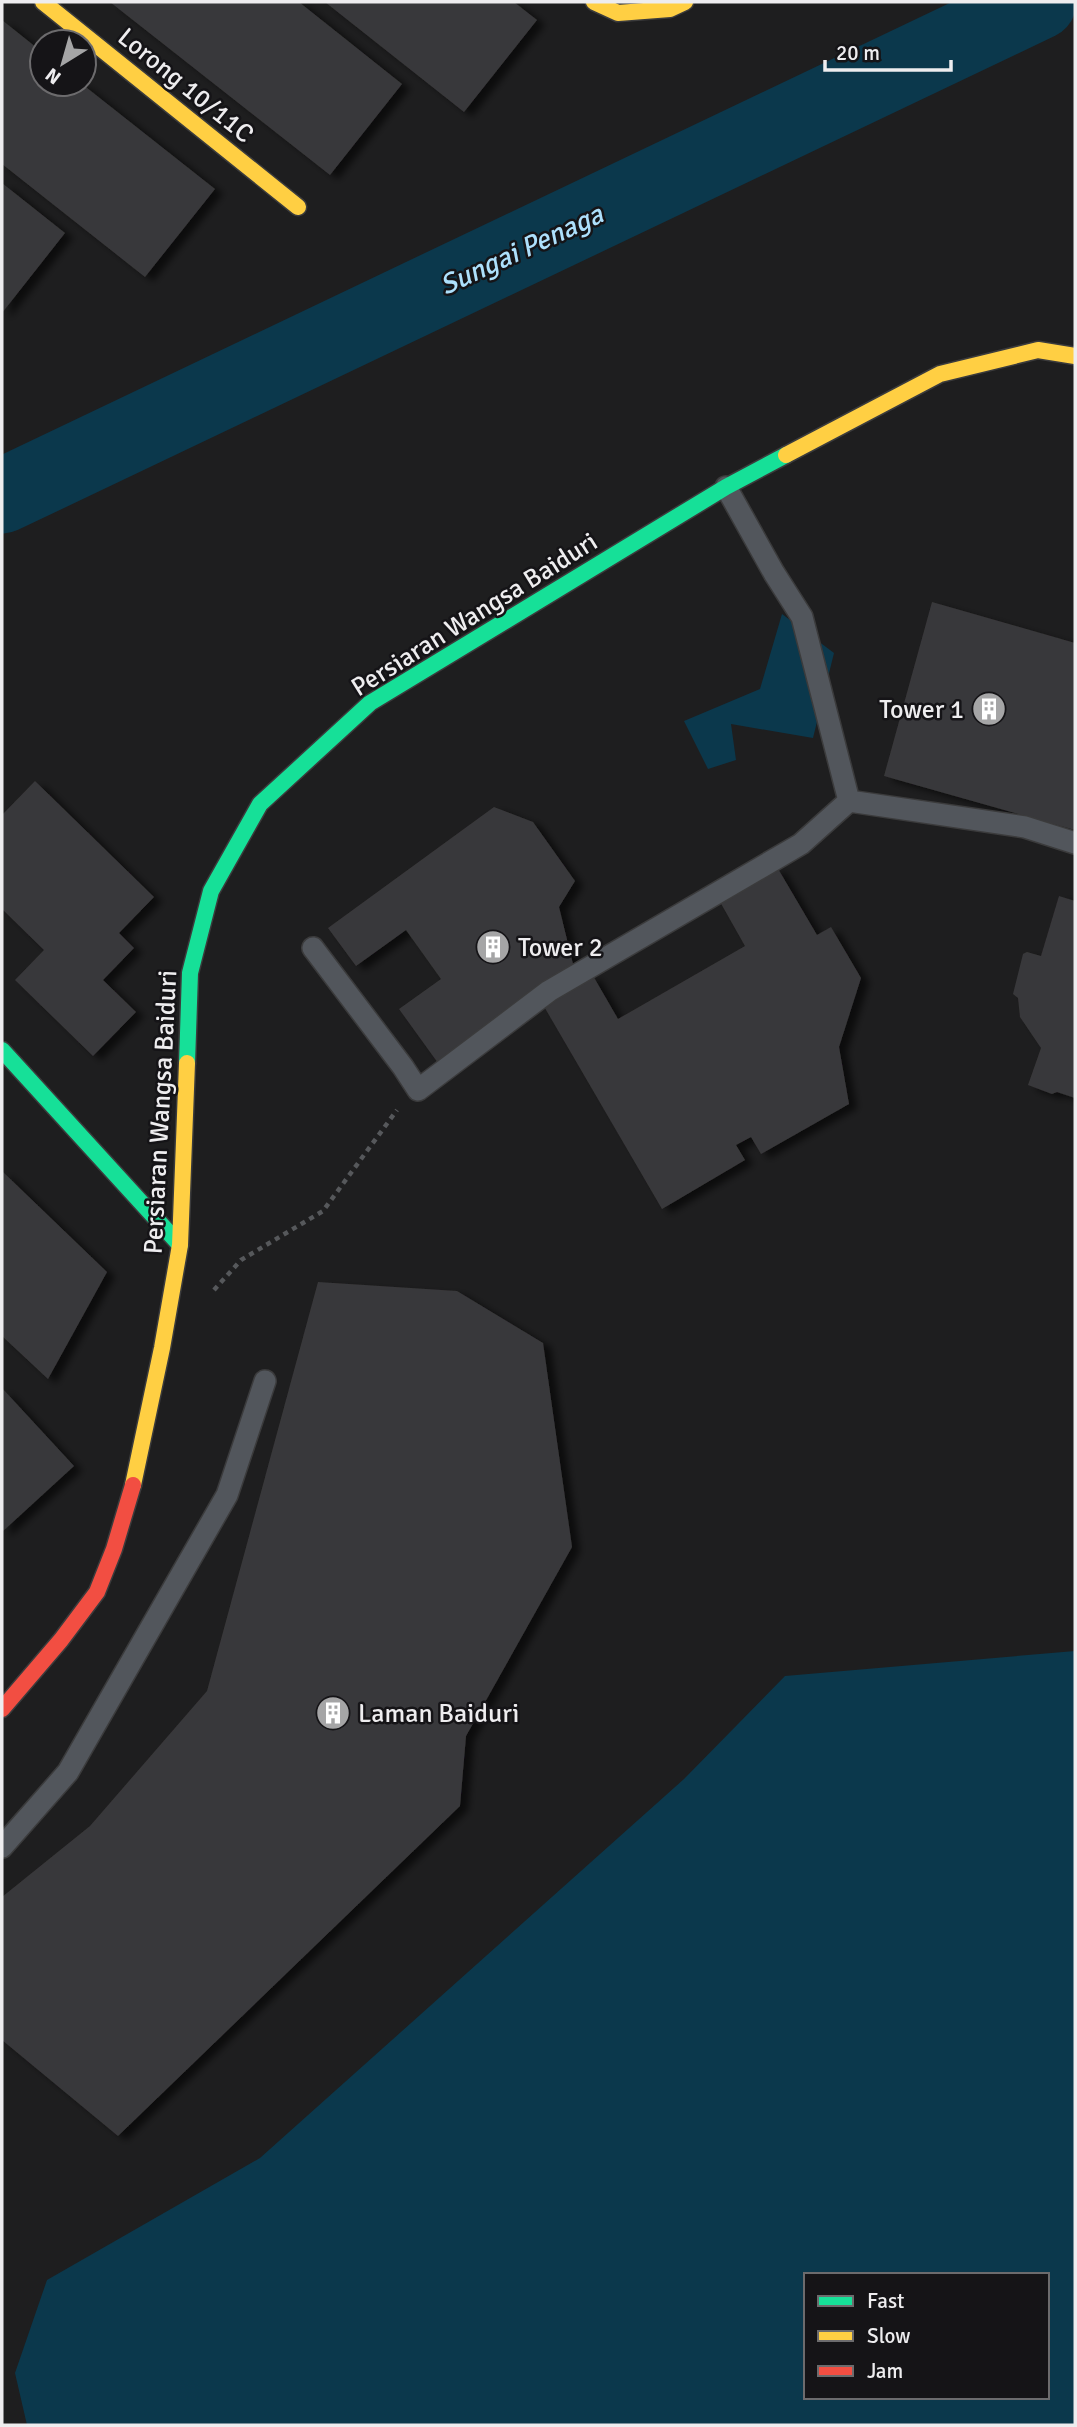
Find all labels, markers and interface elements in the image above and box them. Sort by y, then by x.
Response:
street label: Lorong 10/11C [111,21,260,150]
north arrow [28,28,98,98]
scale bar [825,28,951,72]
text: 20 m [836,40,880,66]
text: N [41,62,66,89]
water label: Sungai Penaga [434,197,609,303]
street label: Persiaran Wangsa Baiduri [345,526,604,704]
building icon: Tower 1 [970,690,1008,728]
place label: Tower 1 [879,694,964,726]
building icon: Tower 2 [474,928,512,966]
place label: Tower 2 [518,932,603,964]
street label: Persiaran Wangsa Baiduri [138,969,184,1255]
building icon: Laman Baiduri [314,1694,352,1732]
place label: Laman Baiduri [358,1698,519,1730]
legend [804,2273,1049,2399]
text: Fast [867,2288,904,2314]
text: Slow [867,2323,911,2349]
text: Jam [867,2358,903,2384]

